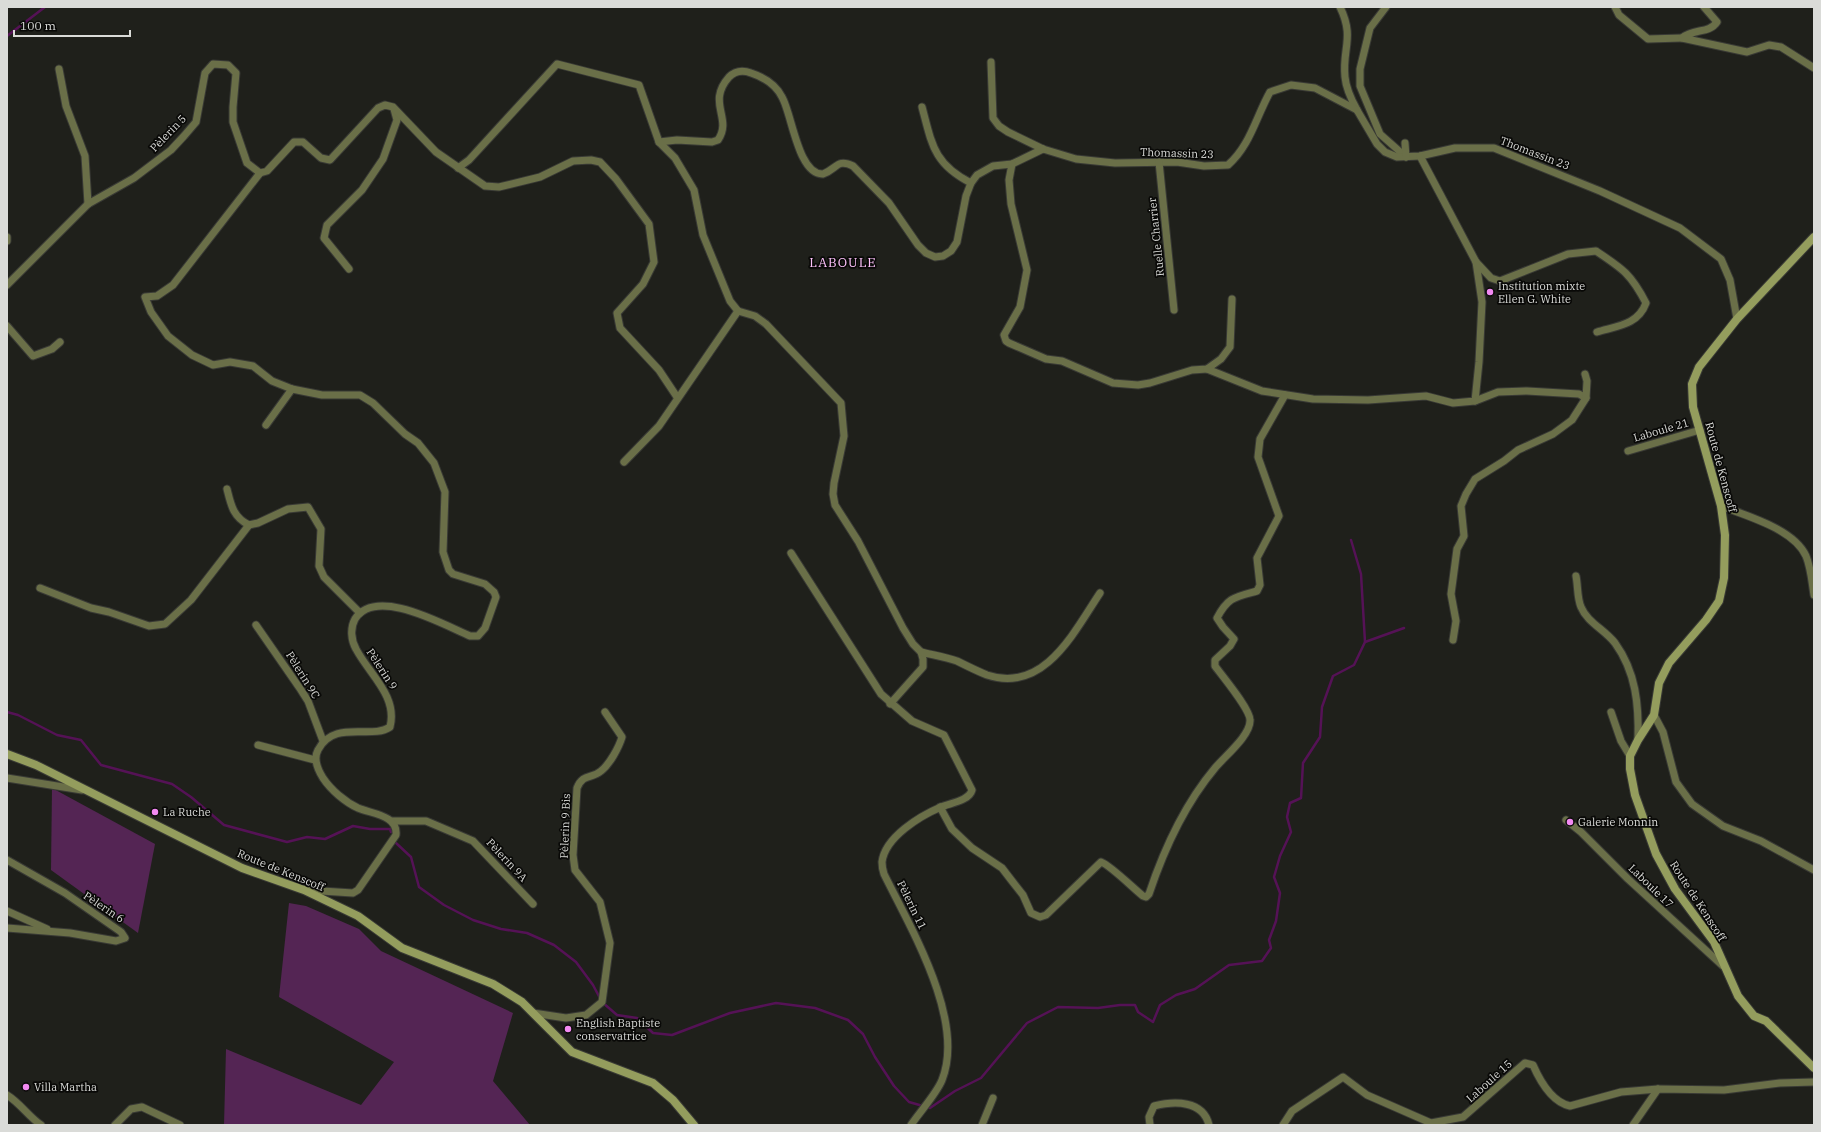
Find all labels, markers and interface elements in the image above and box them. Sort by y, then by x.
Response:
scale bar [14,12,130,38]
text: 100 m [20,18,56,33]
street label: Pèlerin 5 [147,111,189,155]
street label: Thomassin 23 [1498,133,1572,173]
street label: Thomassin 23 [1140,145,1214,161]
street label: Ruelle Charrier [1145,197,1167,277]
district label: LABOULE [809,254,877,271]
place label: Institution mixte Ellen G. White [1498,279,1585,306]
marker: Institution mixte Ellen G. White [1485,287,1495,297]
street label: Laboule 21 [1632,415,1690,445]
street label: Route de Kenscoff [1702,420,1740,515]
street label: Pèlerin 9 [364,646,400,692]
street label: Pèlerin 9C [283,649,323,701]
street label: Pèlerin 9 Bis [557,793,573,859]
place label: La Ruche [163,805,211,819]
marker: La Ruche [150,807,160,817]
place label: Galerie Monnin [1578,815,1658,829]
marker: Galerie Monnin [1565,817,1575,827]
street label: Pèlerin 9A [484,836,531,885]
street label: Route de Kenscoff [235,846,328,894]
street label: Route de Kenscoff [1667,858,1730,945]
street label: Laboule 17 [1626,861,1676,911]
street label: Pèlerin 11 [894,878,930,932]
street label: Pèlerin 6 [81,888,127,926]
place label: English Baptiste conservatrice [576,1016,660,1043]
marker: English Baptiste conservatrice [563,1024,573,1034]
street label: Laboule 15 [1463,1057,1515,1105]
place label: Villa Martha [34,1080,97,1094]
marker: Villa Martha [21,1082,31,1092]

